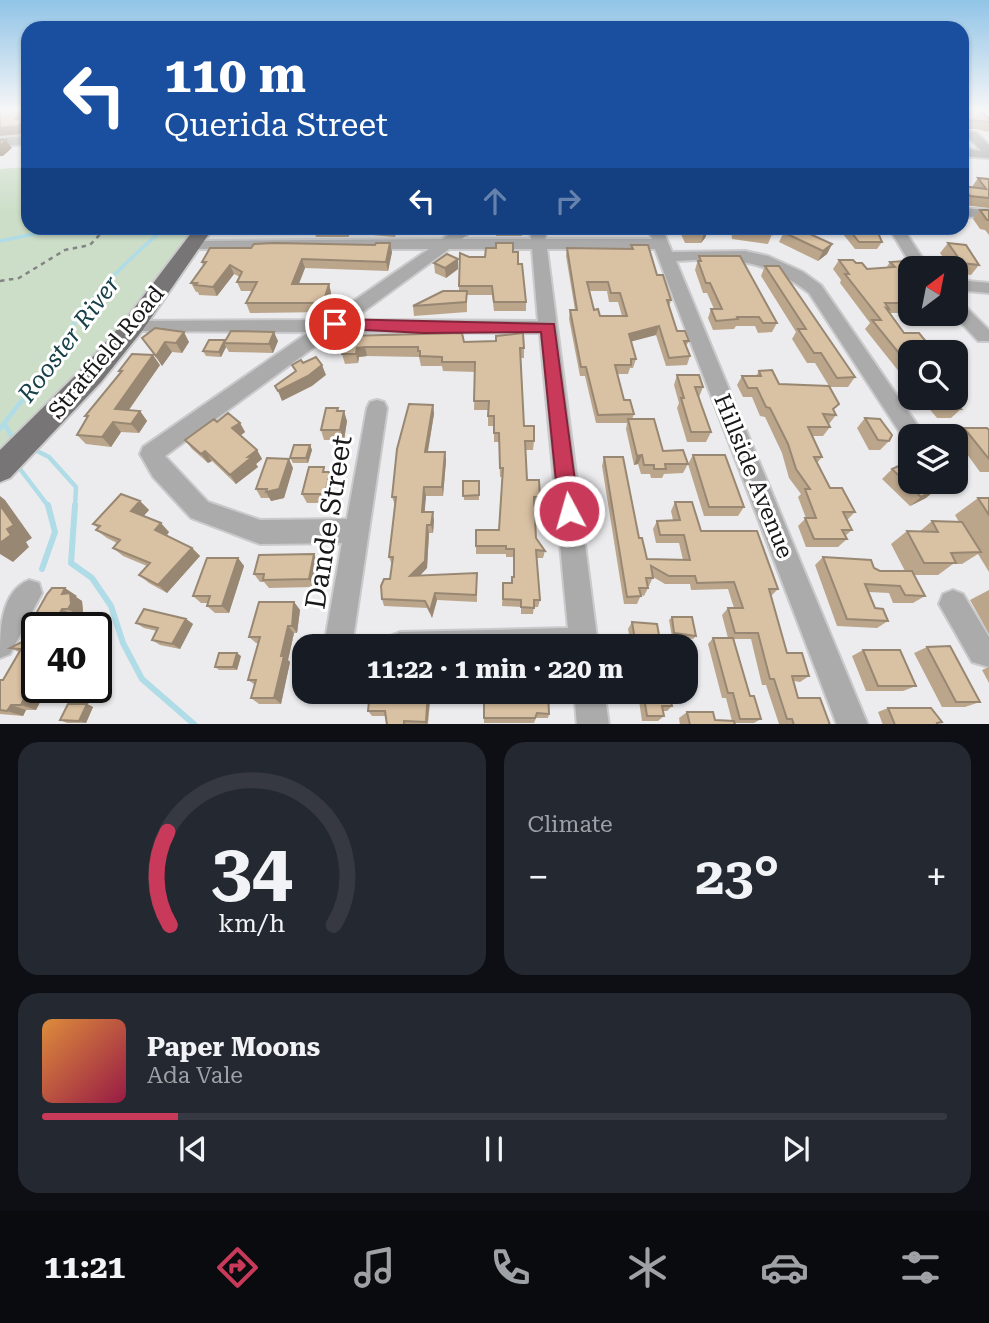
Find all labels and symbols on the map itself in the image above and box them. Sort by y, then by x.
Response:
north arrow [898,256,968,326]
water label: Rooster River [12,270,126,408]
street label: Stratfield Road [43,280,170,424]
pin [305,294,365,354]
street label: Hillside Avenue [708,390,799,562]
street label: Dande Street [298,433,359,611]
position arrow [532,474,606,548]
speed limit sign: 40 [21,612,112,703]

